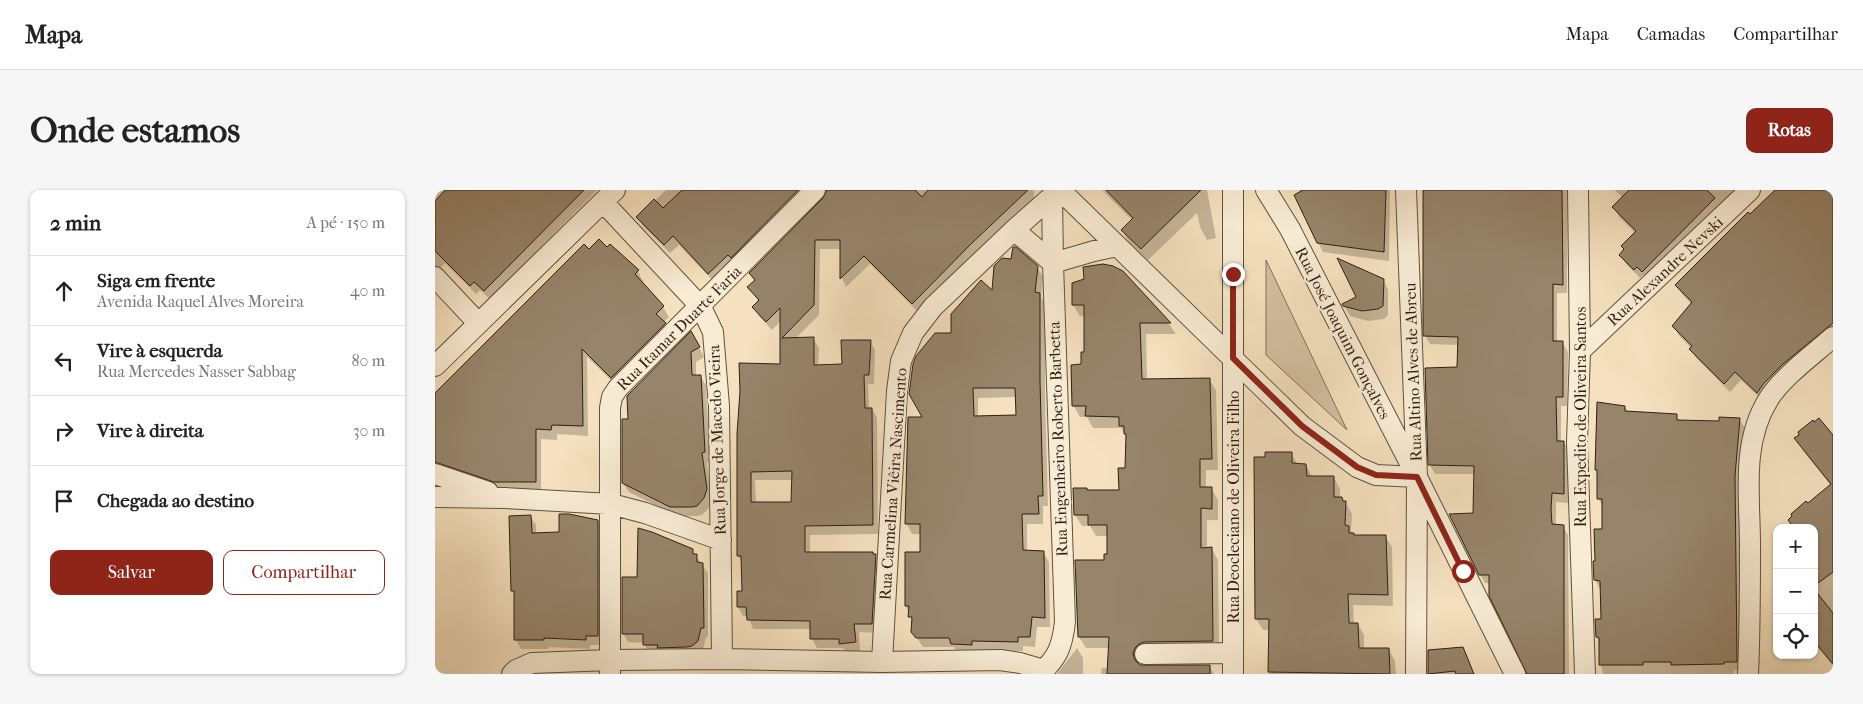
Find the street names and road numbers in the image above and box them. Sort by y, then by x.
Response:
street label: Rua Alexandre Nevski [1603,212,1727,330]
street label: Rua José Joaquim Gonçalves [1291,244,1395,423]
street label: Rua Itamar Duarte Faria [613,261,746,394]
street label: Rua Altino Alves de Abreu [1400,282,1426,462]
street label: Rua Expedito de Oliveira Santos [1571,307,1590,527]
street label: Rua Engenheiro Roberto Barbetta [1044,320,1072,557]
street label: Rua Jorge de Macedo Vieira [704,344,730,536]
street label: Rua Carmelina Viêira Nascimento [875,367,911,601]
street label: Rua Deocleciano de Oliveira Filho [1224,391,1243,623]

